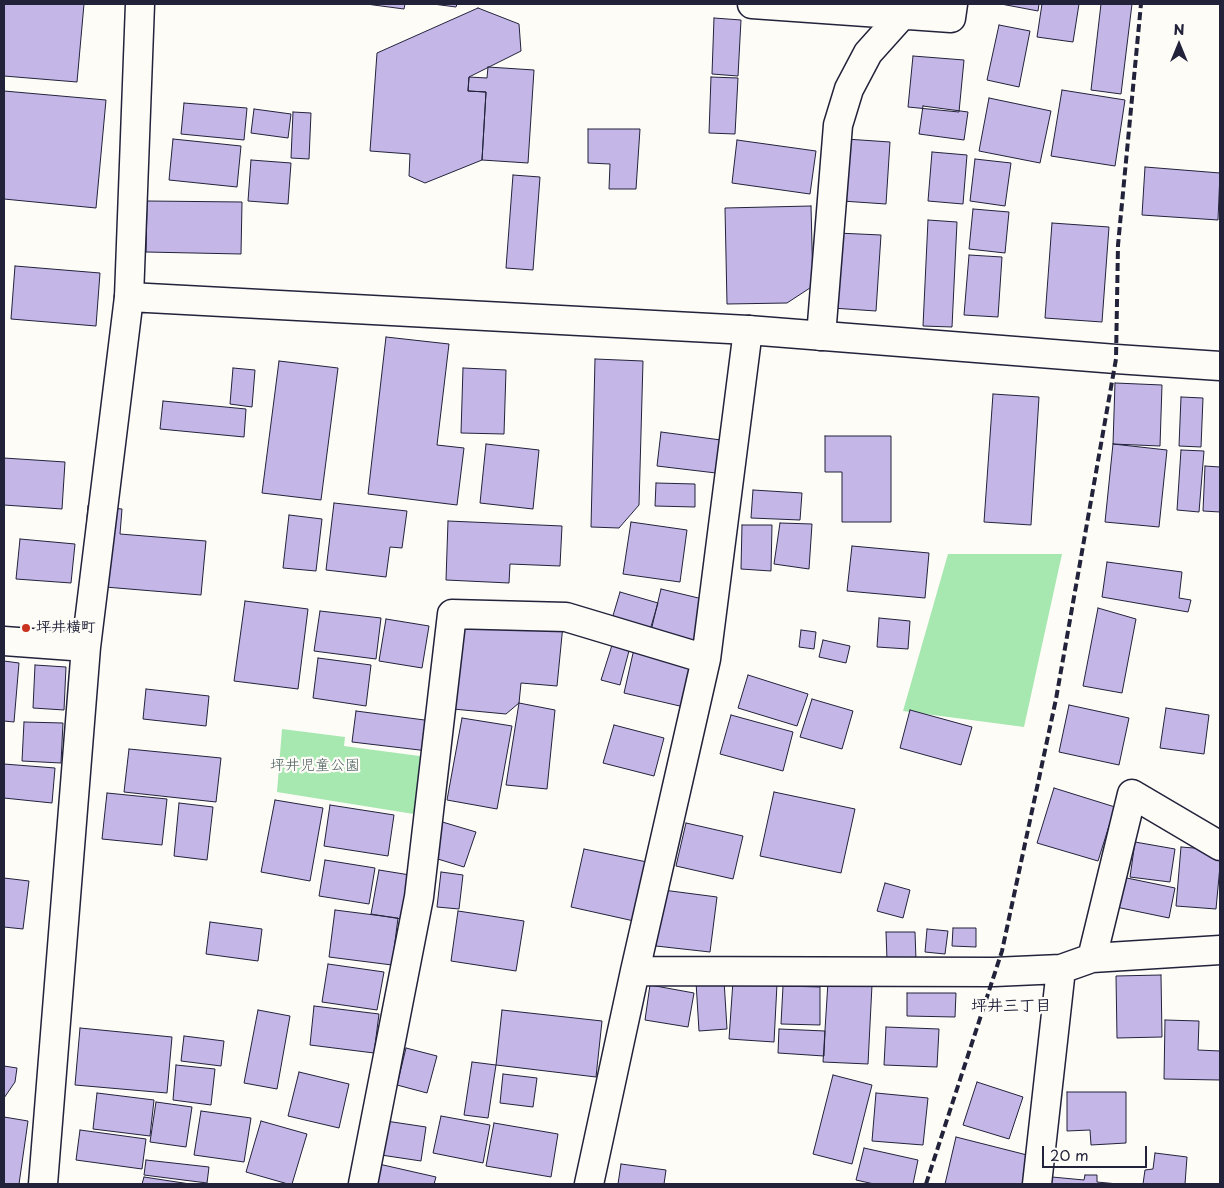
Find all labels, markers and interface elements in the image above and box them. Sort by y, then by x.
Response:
text: N [1173,19,1185,40]
north arrow [1154,20,1204,70]
place label: 坪井横町 [36,619,96,637]
marker: 坪井横町 [20,622,32,634]
park label: 坪井児童公園 [270,757,360,775]
district label: 坪井三丁目 [971,997,1051,1017]
scale bar [1044,1136,1149,1168]
text: 20 m [1050,1143,1089,1166]

